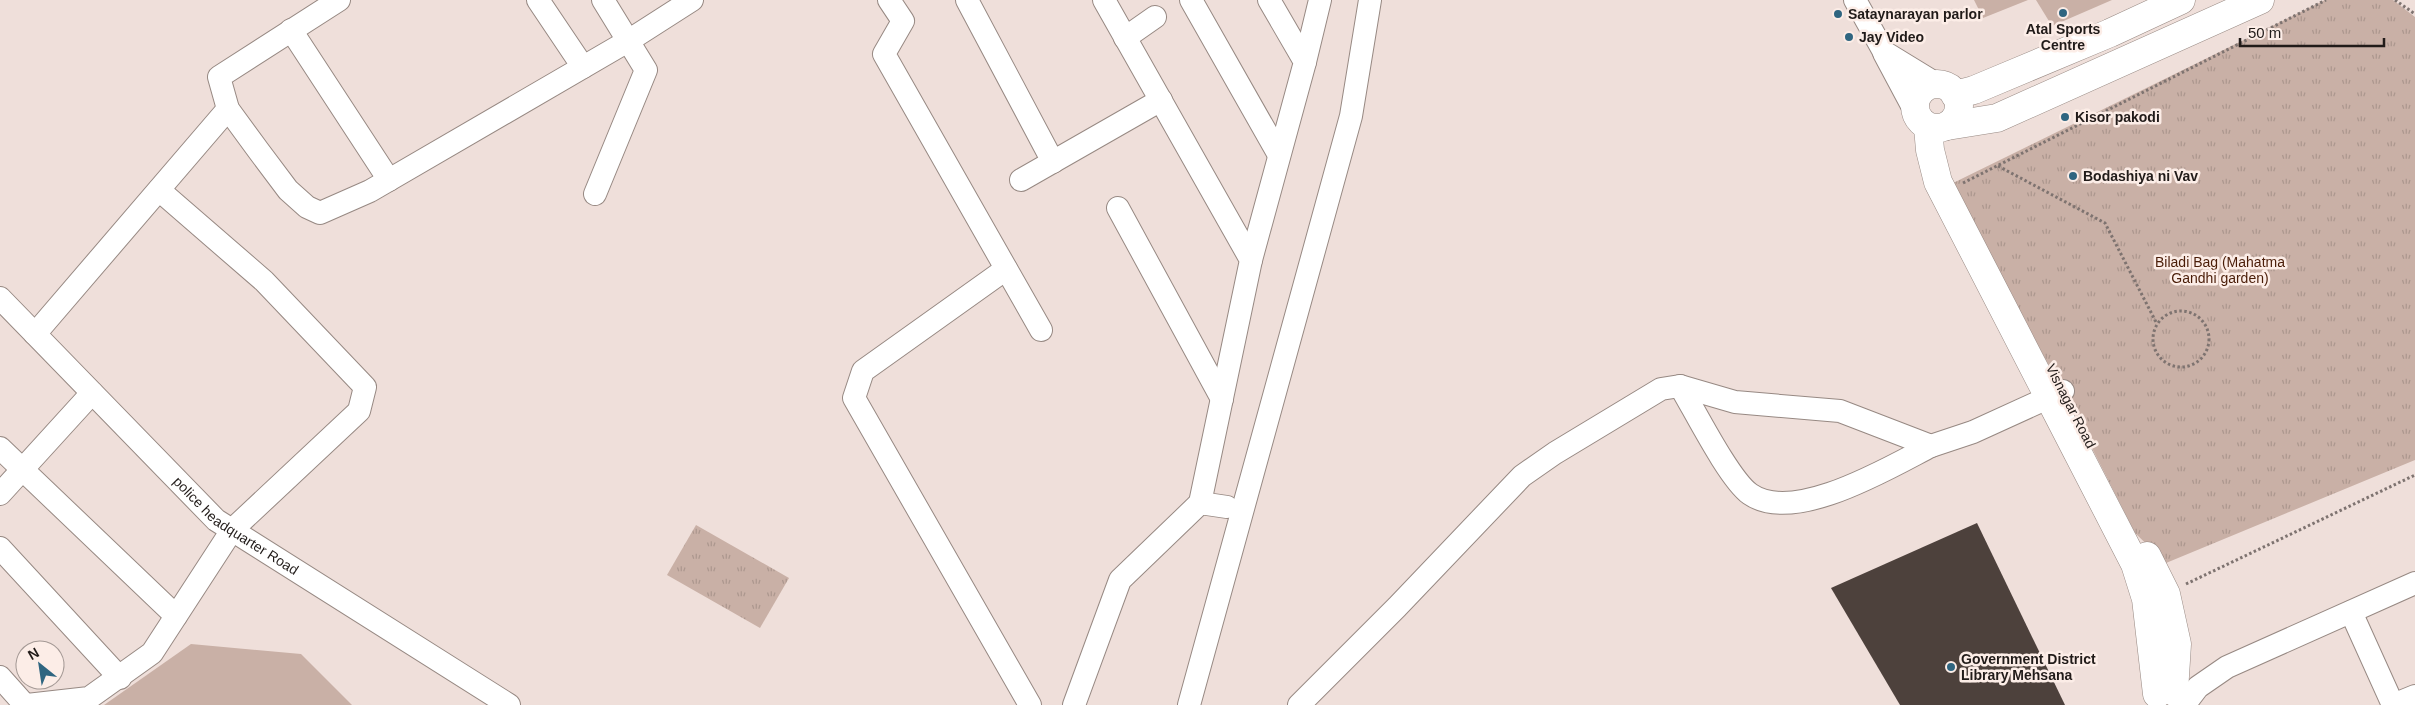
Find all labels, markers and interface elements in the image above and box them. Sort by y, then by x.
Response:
place label: Sataynarayan parlor [1848,6,1983,22]
marker: Atal Sports Centre [2057,7,2069,19]
marker: Sataynarayan parlor [1832,8,1844,20]
scale bar [2240,15,2384,47]
place label: Atal Sports Centre [2026,21,2101,53]
text: 50 m [2248,24,2281,41]
place label: Jay Video [1859,29,1924,45]
marker: Jay Video [1843,31,1855,43]
place label: Kisor pakodi [2075,109,2160,125]
marker: Kisor pakodi [2059,111,2071,123]
place label: Bodashiya ni Vav [2083,168,2198,184]
marker: Bodashiya ni Vav [2067,170,2079,182]
park label: Biladi Bag (Mahatma Gandhi garden) [2155,254,2285,286]
street label: Visnagar Road [2043,361,2099,451]
street label: police headquarter Road [170,473,301,578]
north arrow [15,640,65,690]
text: N [25,644,42,663]
place label: Government District Library Mehsana [1961,651,2096,683]
marker: Government District Library Mehsana [1945,661,1957,673]

